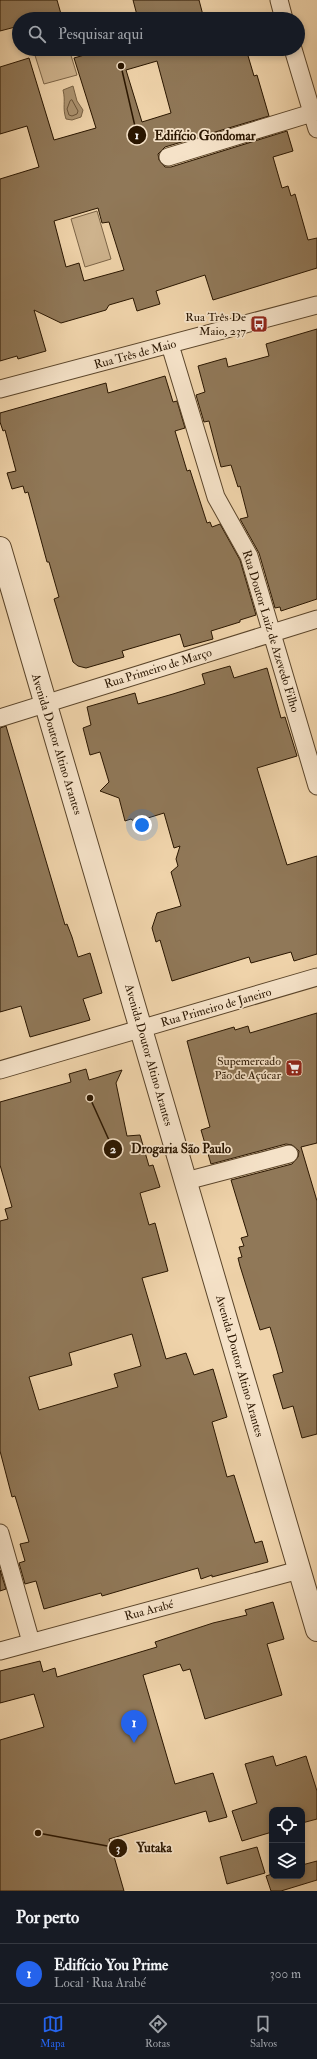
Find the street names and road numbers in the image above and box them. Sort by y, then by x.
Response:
street label: Rua Três de Maio [92,336,178,373]
street label: Rua Doutor Luiz de Azevedo Filho [239,548,302,714]
street label: Rua Primeiro de Março [102,645,214,692]
street label: Avenida Doutor Altino Arantes [28,671,85,817]
street label: Avenida Doutor Altino Arantes [121,982,176,1128]
street label: Rua Primeiro de Janeiro [159,984,273,1030]
street label: Avenida Doutor Altino Arantes [212,1293,267,1439]
street label: Rua Arabé [123,1597,176,1624]

